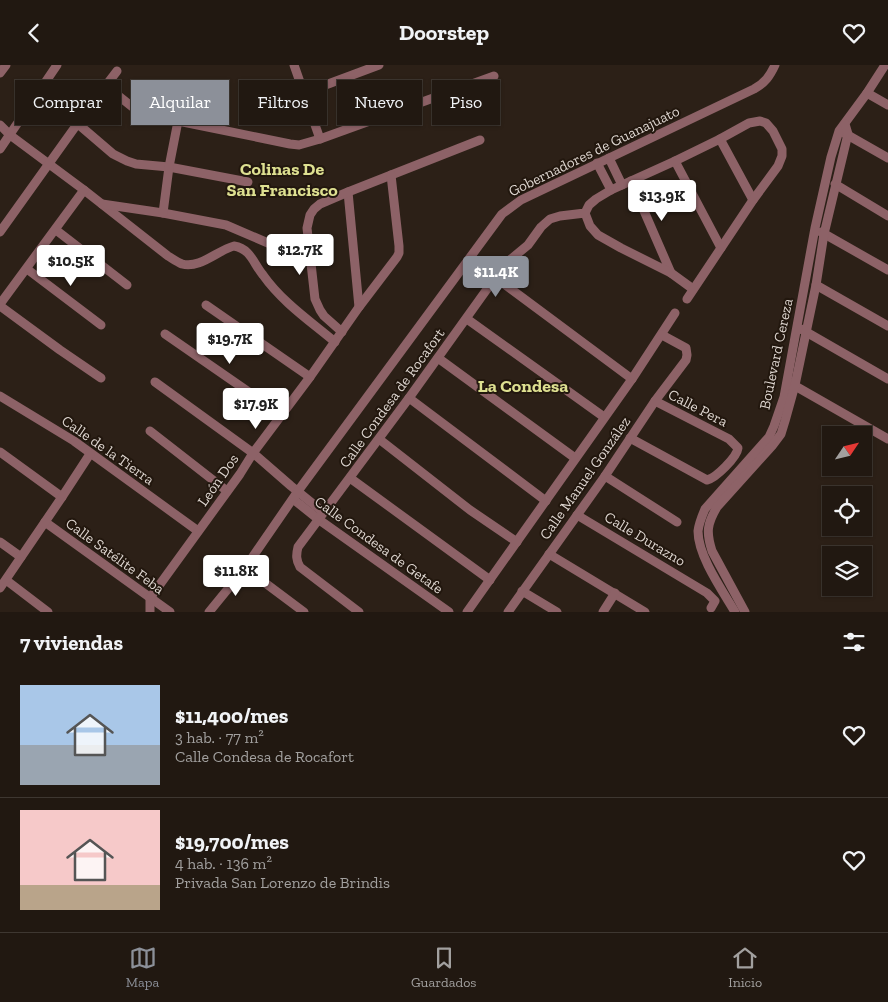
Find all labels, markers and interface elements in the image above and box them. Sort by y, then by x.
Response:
icon: back [20,19,48,47]
text: Doorstep [399,19,489,46]
icon: heart [840,19,868,47]
chip: Comprar [15,80,121,125]
chip: Alquilar [131,80,229,125]
chip: Filtros [239,80,327,125]
chip: Nuevo [337,80,422,125]
chip: Piso [432,80,500,125]
street label: Gobernadores de Guanajuato [506,102,683,200]
district label: Colinas De San Francisco [226,158,338,201]
pin: $13.9K [621,179,703,222]
text: $13.9K [639,186,685,205]
pin: $12.7K [259,233,341,276]
text: $12.7K [278,240,322,259]
pin: $10.5K [30,245,112,287]
text: $10.5K [48,251,94,270]
pin: $11.4K [455,255,537,298]
text: $11.4K [474,262,518,281]
street label: Boulevard Cereza [755,297,797,411]
pin: $19.7K [189,323,271,365]
street label: Calle Condesa de Rocafort [335,325,449,471]
text: $19.7K [208,329,252,348]
district label: La Condesa [478,375,568,397]
street label: Calle Pera [665,385,731,431]
pin: $17.9K [215,387,297,430]
text: $17.9K [234,394,278,413]
street label: Calle de la Tierra [58,411,158,489]
street label: Calle Manuel González [536,413,634,543]
north arrow [822,426,872,476]
map controls [822,426,872,596]
street label: León Dos [193,450,243,510]
button: locate [822,486,872,536]
street label: Calle Condesa de Getafe [311,492,447,598]
street label: Calle Durazno [601,508,689,570]
street label: Calle Satélite Feba [62,514,168,598]
button: layers [822,546,872,596]
pin: $11.8K [195,555,277,597]
text: $11.8K [214,561,258,580]
icon: filters [840,628,868,656]
text: 7 viviendas [20,630,123,655]
text: $11,400/mes [175,703,288,728]
icon: home [60,705,120,765]
icon: heart [840,721,868,749]
text: 3 hab. · 77 m² [175,728,264,747]
text: Calle Condesa de Rocafort [175,747,354,766]
text: $19,700/mes [175,829,289,854]
icon: home [60,830,120,890]
icon: heart [840,846,868,874]
text: 4 hab. · 136 m² [175,854,272,873]
text: Privada San Lorenzo de Brindis [175,873,390,892]
tab: Mapa [126,944,159,991]
tab: Guardados [411,944,477,991]
tab: Inicio [728,944,762,991]

